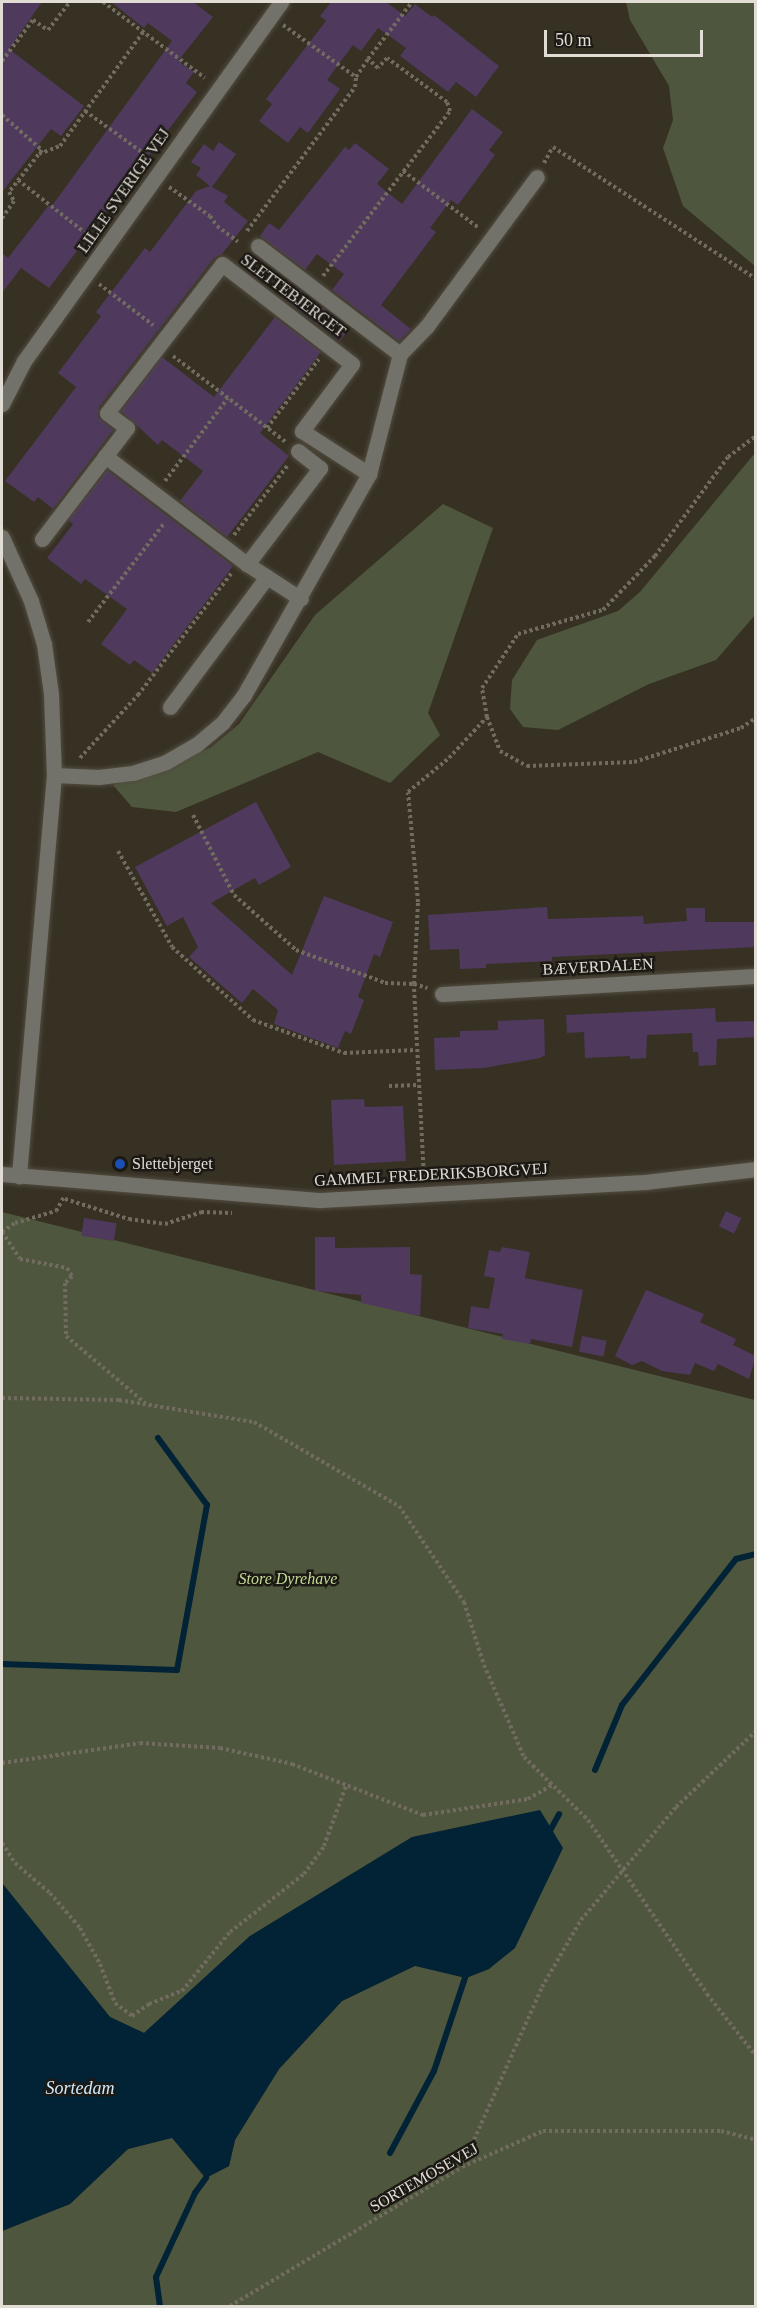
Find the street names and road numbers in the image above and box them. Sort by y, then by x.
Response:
street label: LILLE SVERIGE VEJ [74,125,174,257]
street label: SLETTEBJERGET [237,250,349,342]
street label: BÆVERDALEN [542,955,654,979]
street label: GAMMEL FREDERIKSBORGVEJ [314,1159,548,1191]
street label: SORTEMOSEVEJ [366,2139,482,2217]

